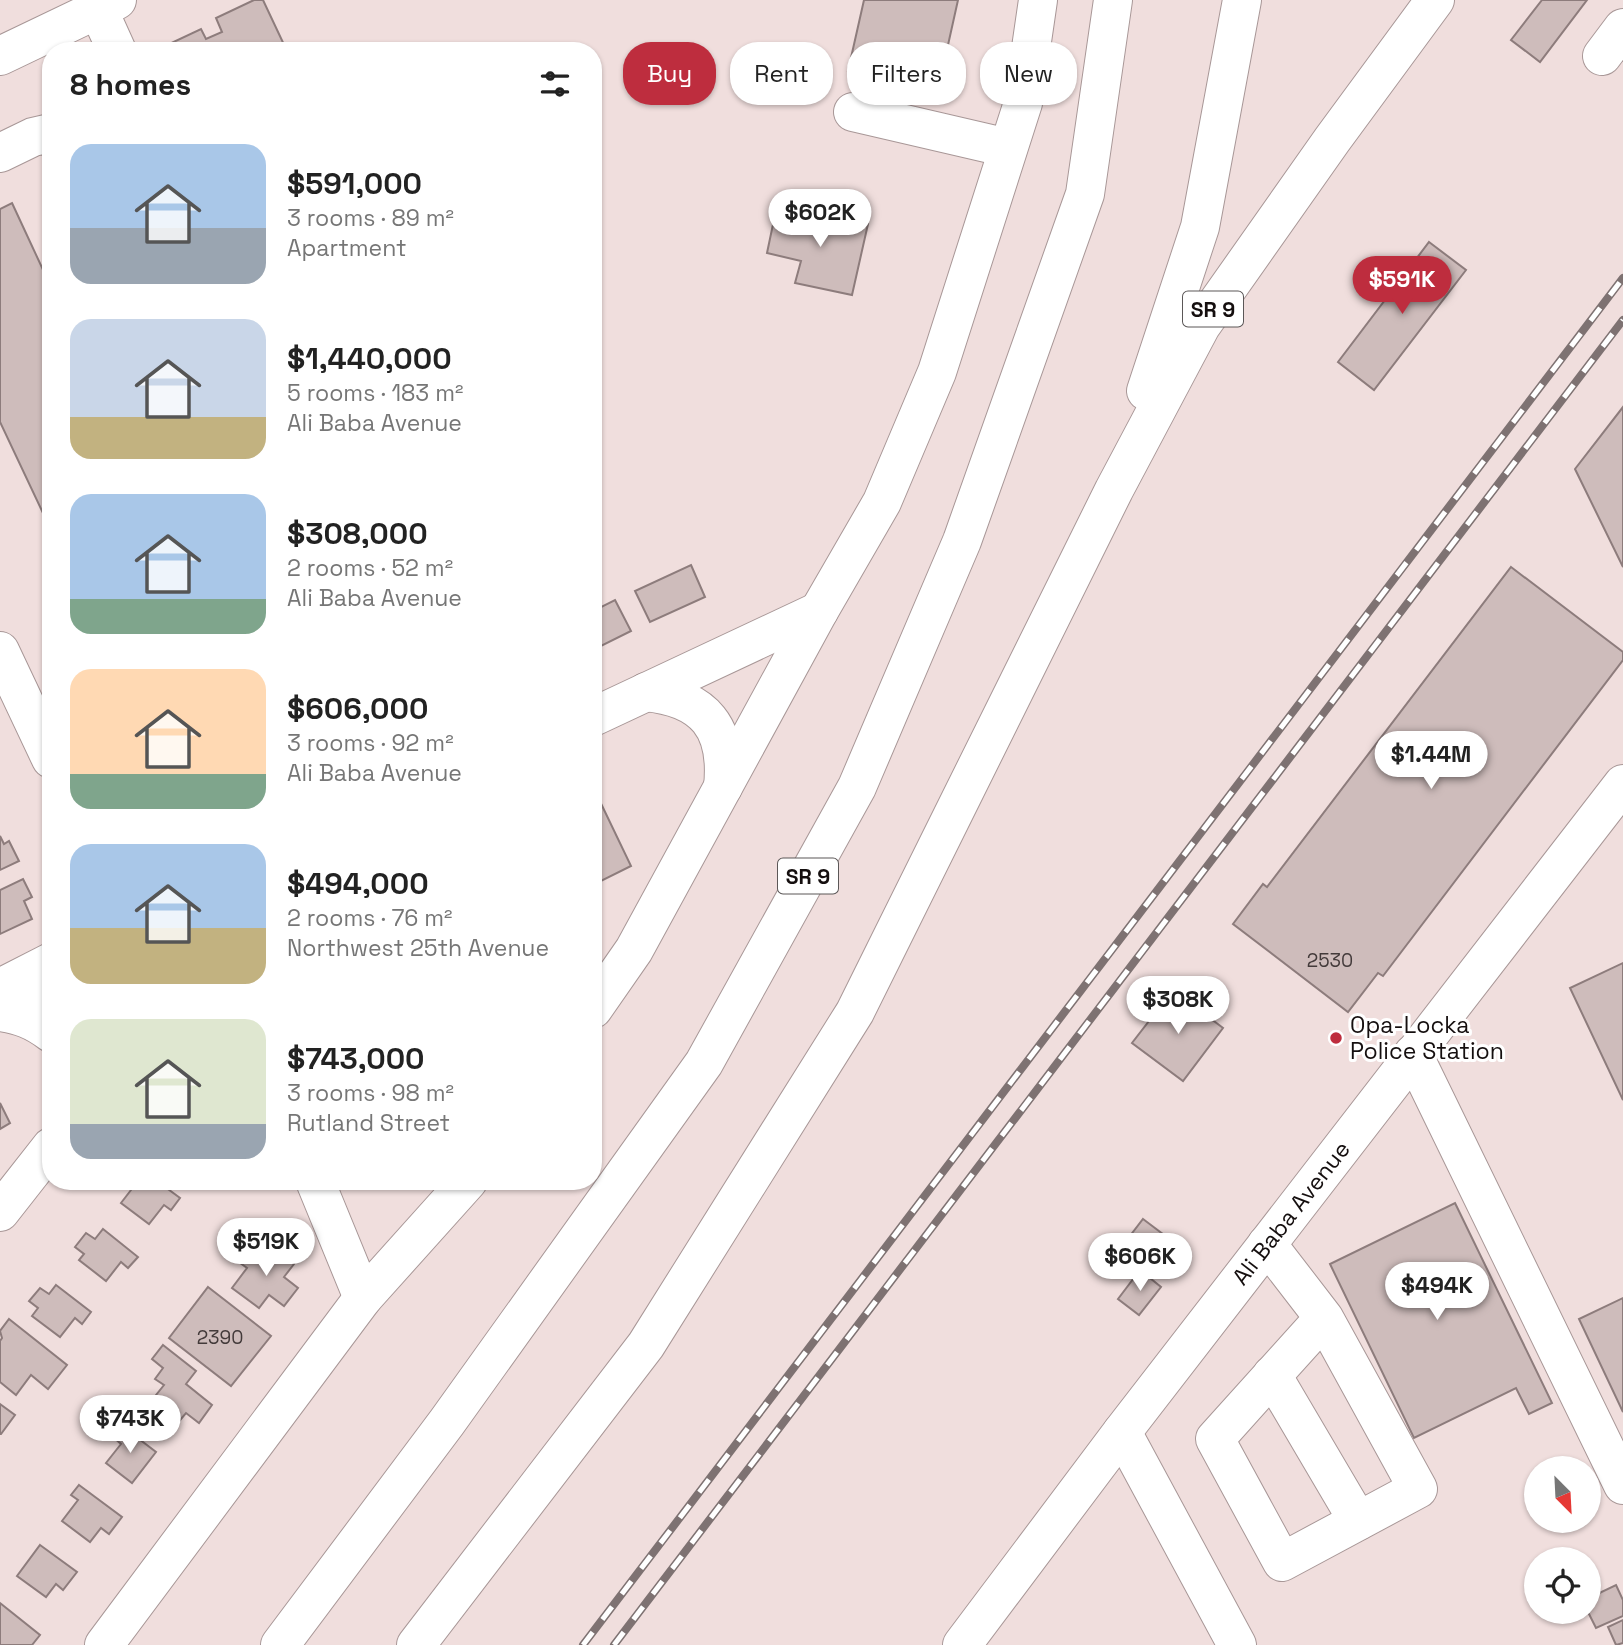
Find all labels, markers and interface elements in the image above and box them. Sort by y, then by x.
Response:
chip: Buy [623,42,716,105]
chip: Rent [730,42,833,105]
chip: Filters [847,42,966,105]
chip: New [980,42,1077,105]
text: 8 homes [70,65,191,104]
icon: filters [536,65,574,103]
text: $591,000 [287,164,422,203]
icon: home [126,172,210,256]
pin: $602K [771,190,869,249]
text: $602K [784,197,856,227]
text: 3 rooms · 89 m² [287,203,454,233]
text: Apartment [287,233,407,263]
pin: $591K [1353,256,1451,316]
text: $591K [1369,264,1435,294]
road number: SR 9 [1183,292,1243,326]
text: $1,440,000 [287,339,452,378]
icon: home [126,347,210,431]
text: 5 rooms · 183 m² [287,378,463,408]
text: Ali Baba Avenue [287,408,462,438]
text: $308,000 [287,514,428,553]
icon: home [126,522,210,606]
text: 2 rooms · 52 m² [287,553,453,583]
text: Ali Baba Avenue [287,583,462,613]
text: $606,000 [287,689,428,728]
icon: home [126,697,210,781]
text: 3 rooms · 92 m² [287,728,454,758]
pin: $1.44M [1374,732,1488,791]
text: $1.44M [1391,739,1471,769]
text: Ali Baba Avenue [287,758,462,788]
road number: SR 9 [778,858,838,894]
text: $494,000 [287,864,429,903]
icon: home [126,872,210,956]
text: 2 rooms · 76 m² [287,903,452,933]
text: Northwest 25th Avenue [287,933,549,963]
house number: 2530 [1307,948,1353,973]
pin: $308K [1129,976,1227,1036]
text: $308K [1142,984,1214,1014]
place label: Opa-Locka Police Station [1350,1010,1504,1066]
marker: Opa-Locka Police Station [1328,1030,1344,1046]
text: $743,000 [287,1039,425,1078]
icon: home [126,1047,210,1131]
text: 3 rooms · 98 m² [287,1078,454,1108]
text: Rutland Street [287,1108,450,1138]
street label: Ali Baba Avenue [1225,1135,1357,1291]
pin: $519K [217,1218,315,1278]
text: $519K [233,1226,299,1256]
pin: $606K [1091,1234,1189,1293]
text: $606K [1104,1241,1176,1271]
pin: $494K [1388,1262,1486,1322]
text: $494K [1401,1270,1473,1300]
house number: 2390 [197,1325,243,1350]
pin: $743K [81,1396,179,1455]
text: $743K [96,1403,164,1433]
north arrow [1524,1456,1601,1533]
map controls [1524,1456,1601,1624]
button: locate [1524,1547,1601,1624]

